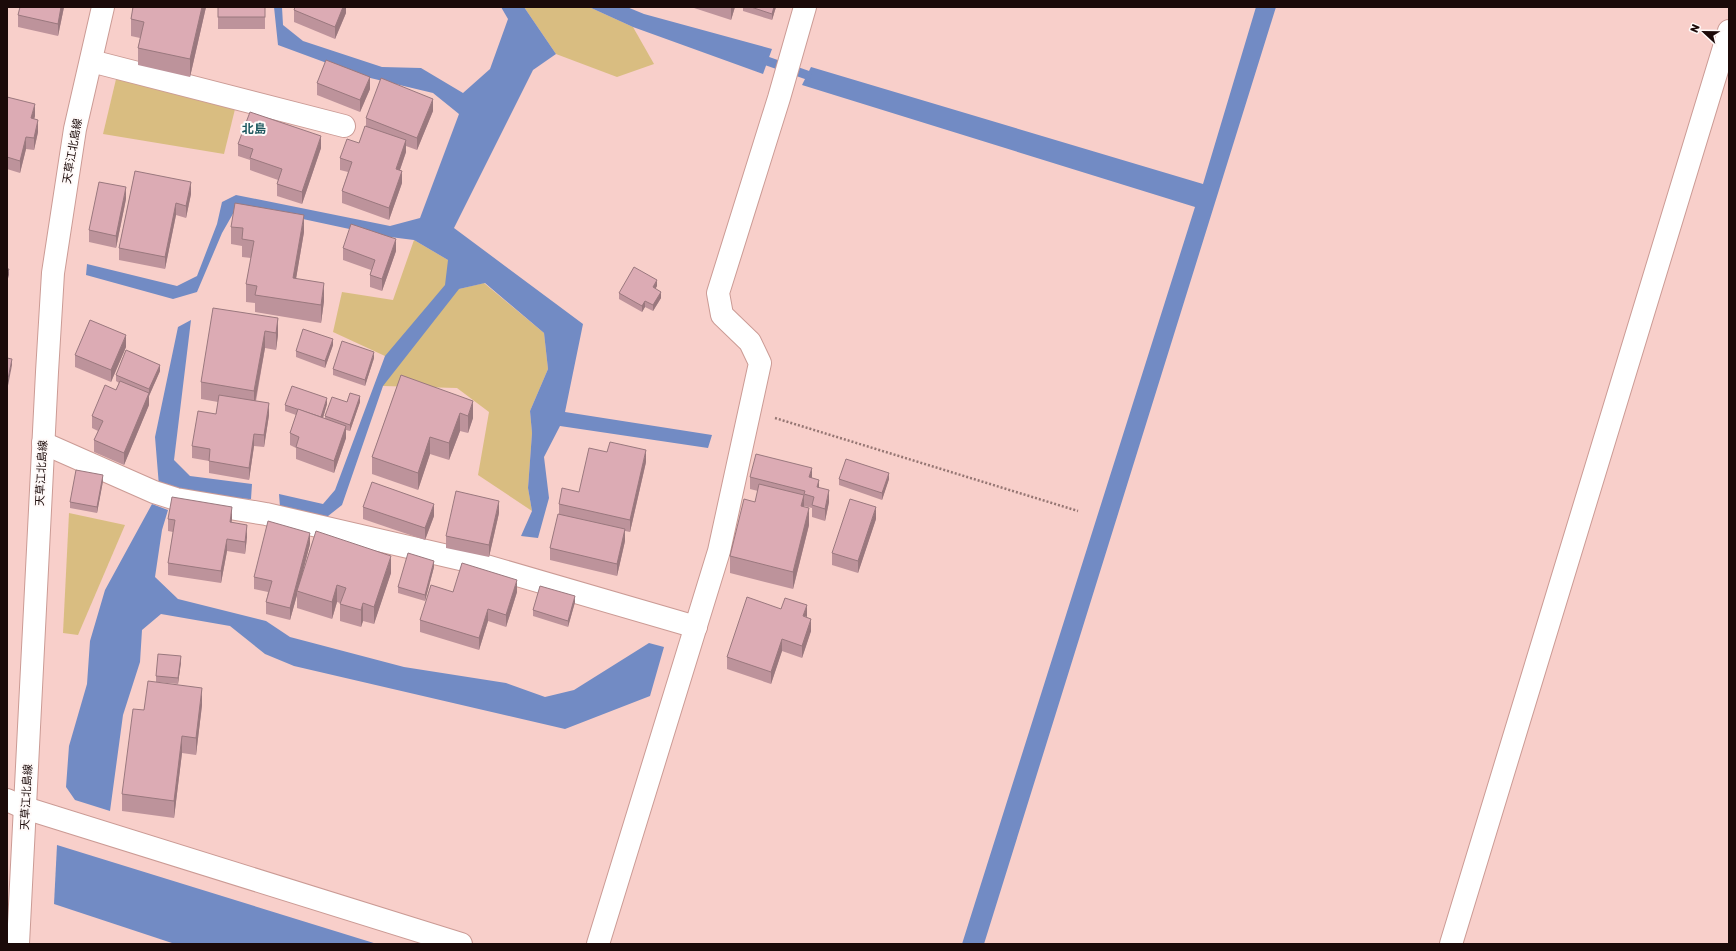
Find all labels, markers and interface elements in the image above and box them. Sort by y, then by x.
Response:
north arrow [1684,12,1724,52]
text: N [1688,22,1703,35]
street label: 天草江北島線 [60,117,85,185]
district label: 北島 [242,122,266,136]
street label: 天草江北島線 [33,440,50,506]
street label: 天草江北島線 [18,764,35,830]

